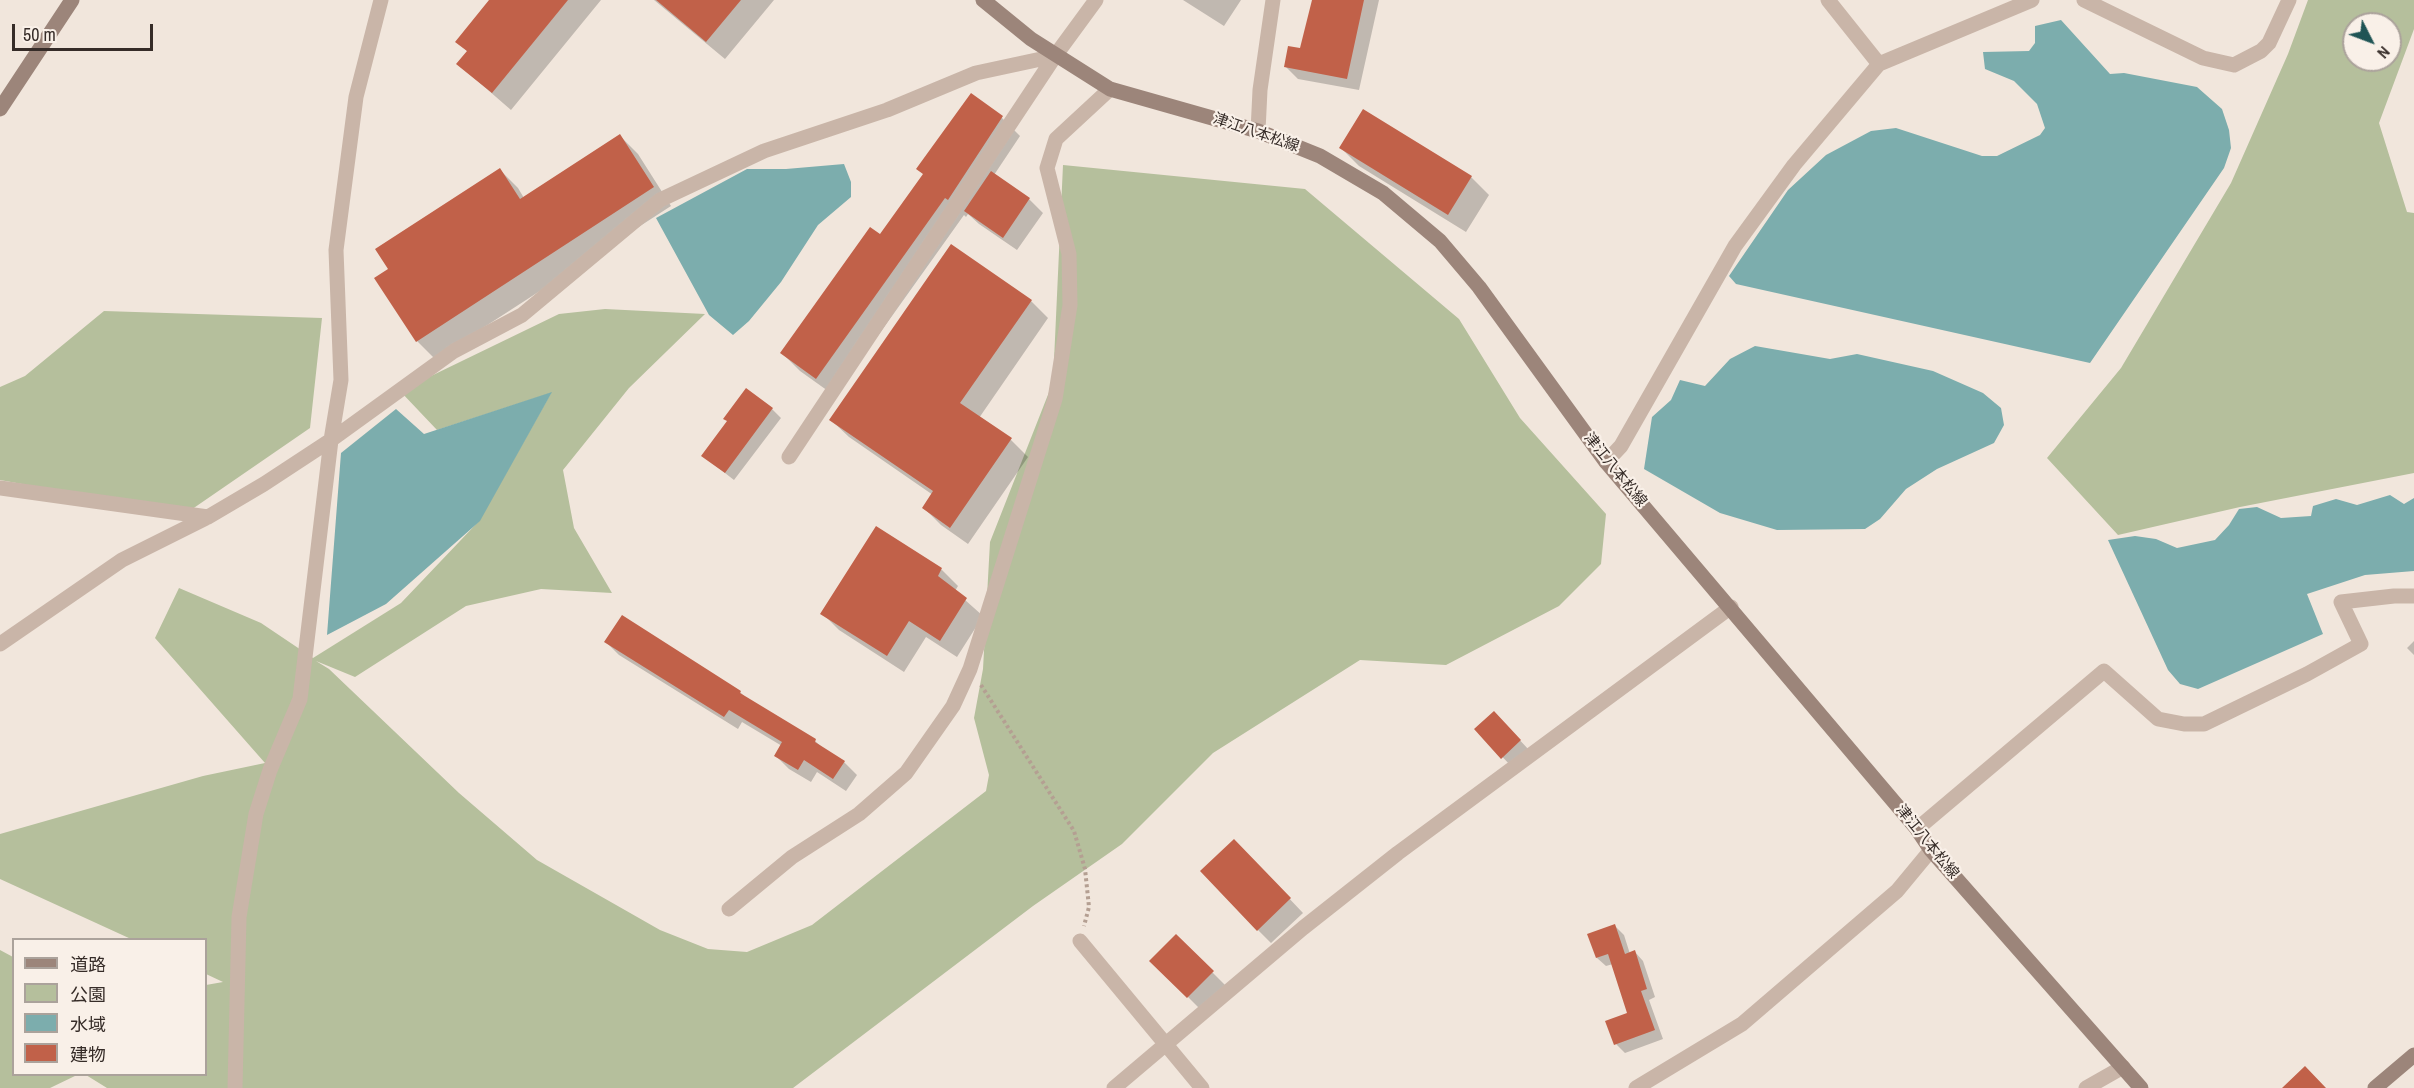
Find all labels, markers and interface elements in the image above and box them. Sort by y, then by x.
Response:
scale bar [15,12,156,50]
north arrow [2342,12,2402,72]
text: 50 m [23,22,56,47]
text: N [2373,42,2395,64]
street label: 津江八本松線 [1211,110,1301,156]
street label: 津江八本松線 [1580,429,1650,511]
street label: 津江八本松線 [1892,801,1962,883]
legend [12,938,207,1076]
text: 道路 [70,952,106,977]
text: 公園 [70,982,106,1007]
text: 水域 [70,1012,106,1037]
text: 建物 [70,1042,106,1067]

